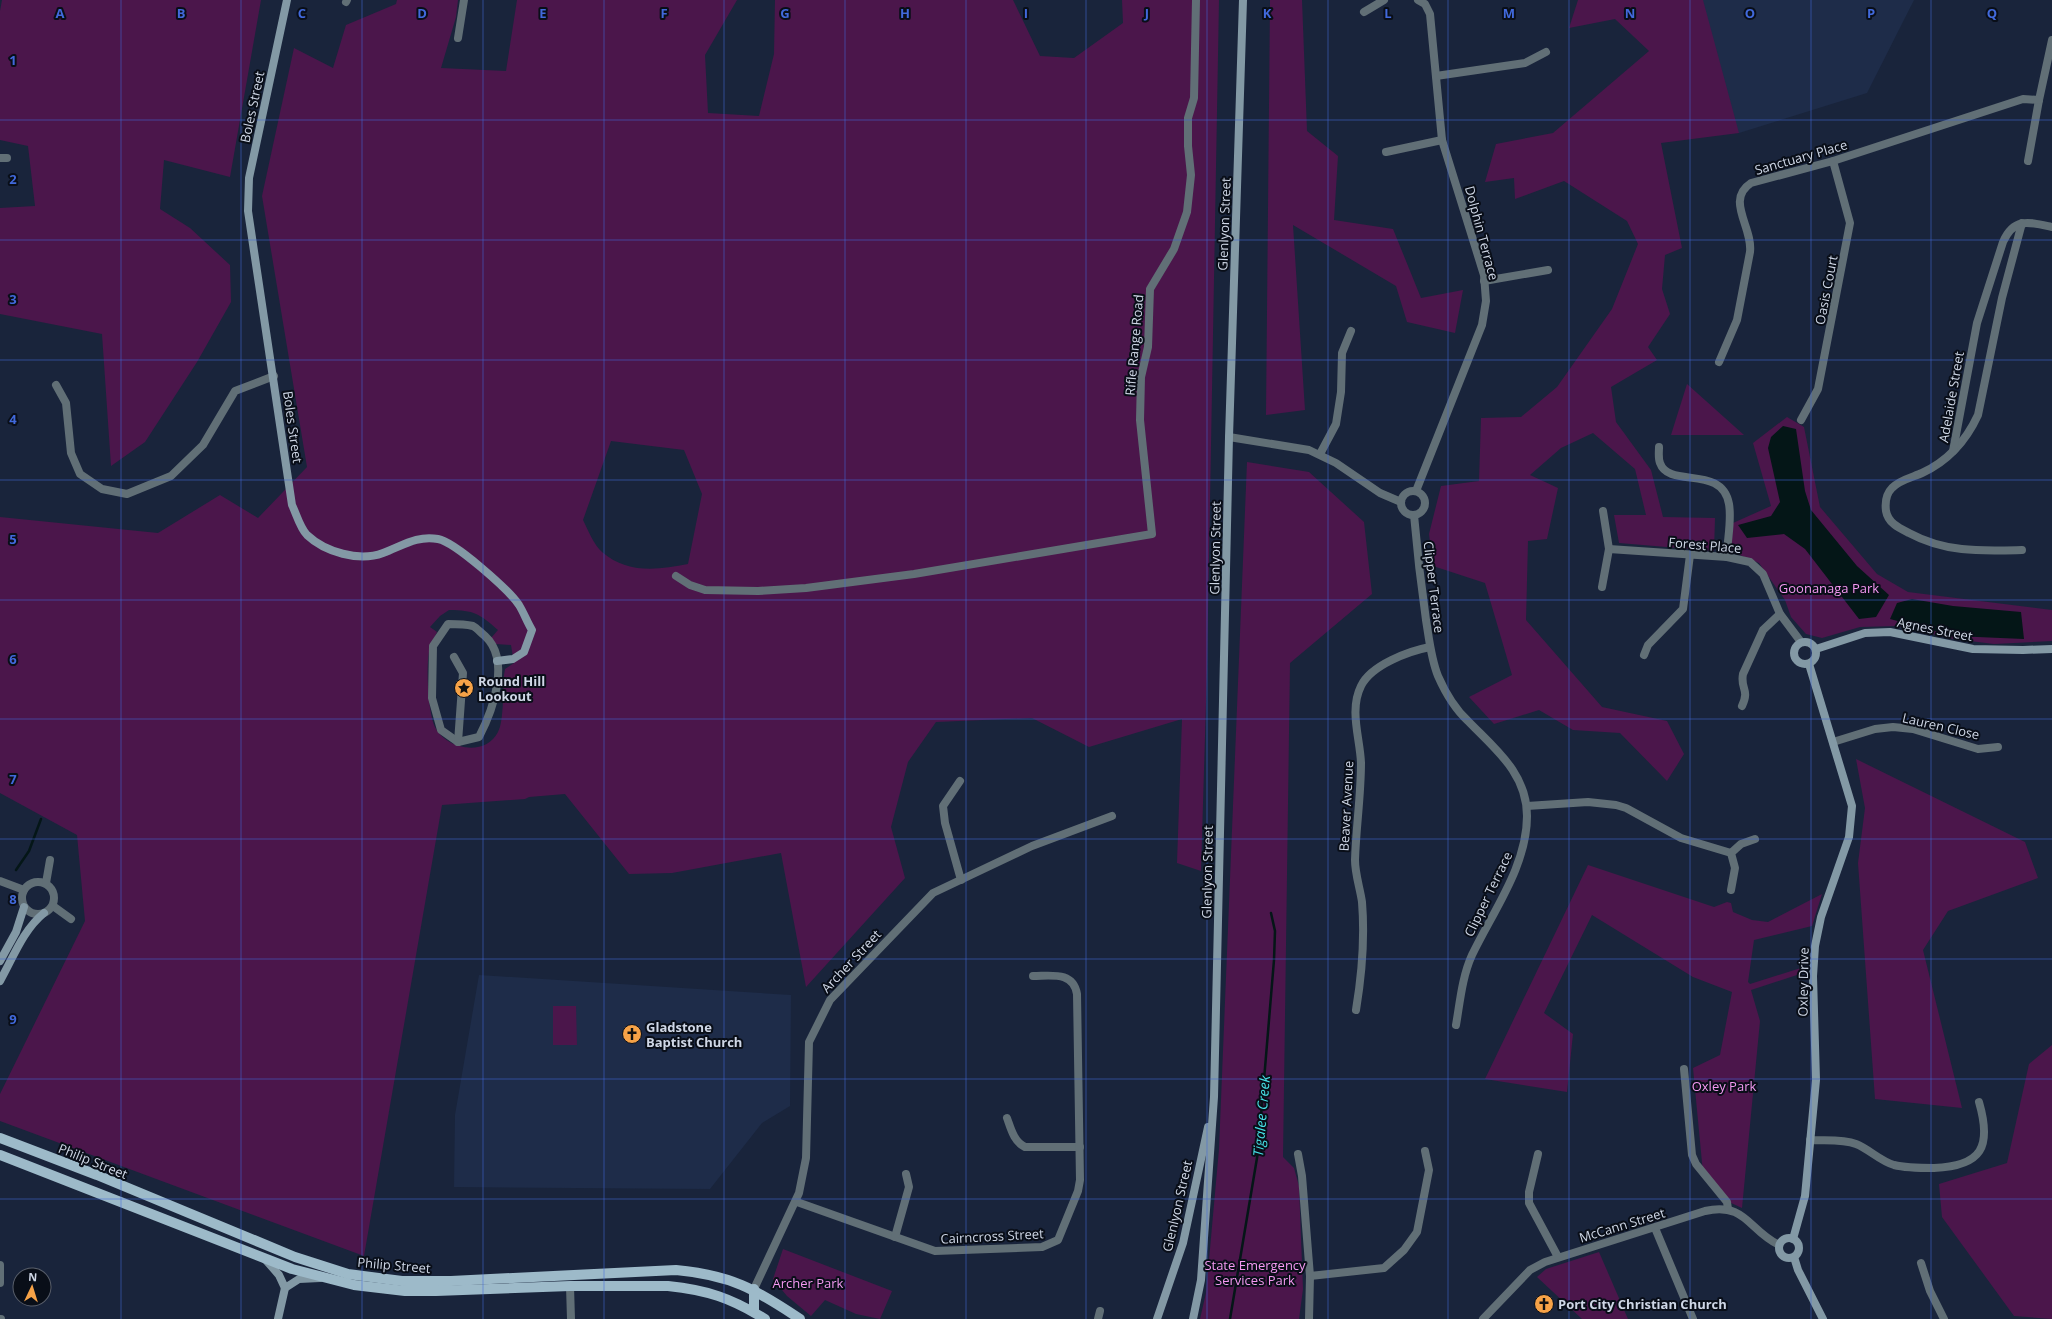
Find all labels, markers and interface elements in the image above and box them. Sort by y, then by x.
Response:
text: A [56,4,65,22]
text: B [177,4,186,22]
text: C [298,4,306,22]
text: D [417,4,427,22]
text: E [539,4,547,22]
text: F [660,4,668,22]
text: G [780,4,790,22]
text: H [900,4,910,22]
text: I [1024,4,1028,22]
text: J [1144,4,1149,22]
text: K [1263,4,1272,22]
text: L [1384,4,1392,22]
text: M [1503,4,1515,22]
text: N [1625,4,1635,22]
text: O [1745,4,1755,22]
text: P [1867,4,1875,22]
text: Q [1987,4,1997,22]
text: 1 [9,51,17,69]
street label: Boles Street [236,69,268,144]
street label: Sanctuary Place [1753,135,1849,179]
text: 2 [9,170,17,188]
street label: Glenlyon Street [1213,177,1235,271]
street label: Dolphin Terrace [1461,184,1503,282]
street label: Oasis Court [1810,253,1842,326]
text: 3 [9,290,17,308]
street label: Rifle Range Road [1121,294,1147,396]
street label: Adelaide Street [1934,350,1968,444]
street label: Boles Street [279,390,307,465]
text: 4 [9,410,17,428]
street label: Glenlyon Street [1205,501,1225,595]
text: 5 [9,530,17,548]
street label: Forest Place [1668,533,1742,557]
street label: Clipper Terrace [1419,540,1449,634]
park label: Goonanaga Park [1779,579,1879,597]
street label: Agnes Street [1896,613,1975,645]
text: 6 [9,650,17,668]
place label: Round Hill Lookout [478,672,545,705]
place icon: Round Hill Lookout [453,677,475,699]
street label: Lauren Close [1901,708,1981,744]
street label: Beaver Avenue [1335,760,1357,852]
text: 7 [9,770,17,788]
street label: Glenlyon Street [1197,825,1217,919]
street label: Clipper Terrace [1460,848,1516,940]
text: 8 [9,890,17,908]
street label: Archer Street [817,925,885,996]
street label: Oxley Drive [1793,947,1813,1017]
text: 9 [9,1010,17,1028]
place label: Gladstone Baptist Church [646,1018,742,1051]
church icon: Gladstone Baptist Church [621,1023,643,1045]
water label: Tigalee Creek [1248,1073,1274,1157]
park label: Oxley Park [1692,1077,1756,1095]
street label: Philip Street [56,1139,131,1183]
street label: Glenlyon Street [1158,1158,1196,1253]
street label: McCann Street [1577,1203,1668,1247]
street label: Cairncross Street [940,1224,1044,1248]
street label: Philip Street [357,1253,432,1277]
park label: State Emergency Services Park [1204,1256,1306,1289]
north arrow [12,1267,52,1307]
text: N [28,1269,38,1284]
park label: Archer Park [773,1274,844,1292]
church icon: Port City Christian Church [1533,1293,1555,1315]
place label: Port City Christian Church [1558,1295,1727,1313]

